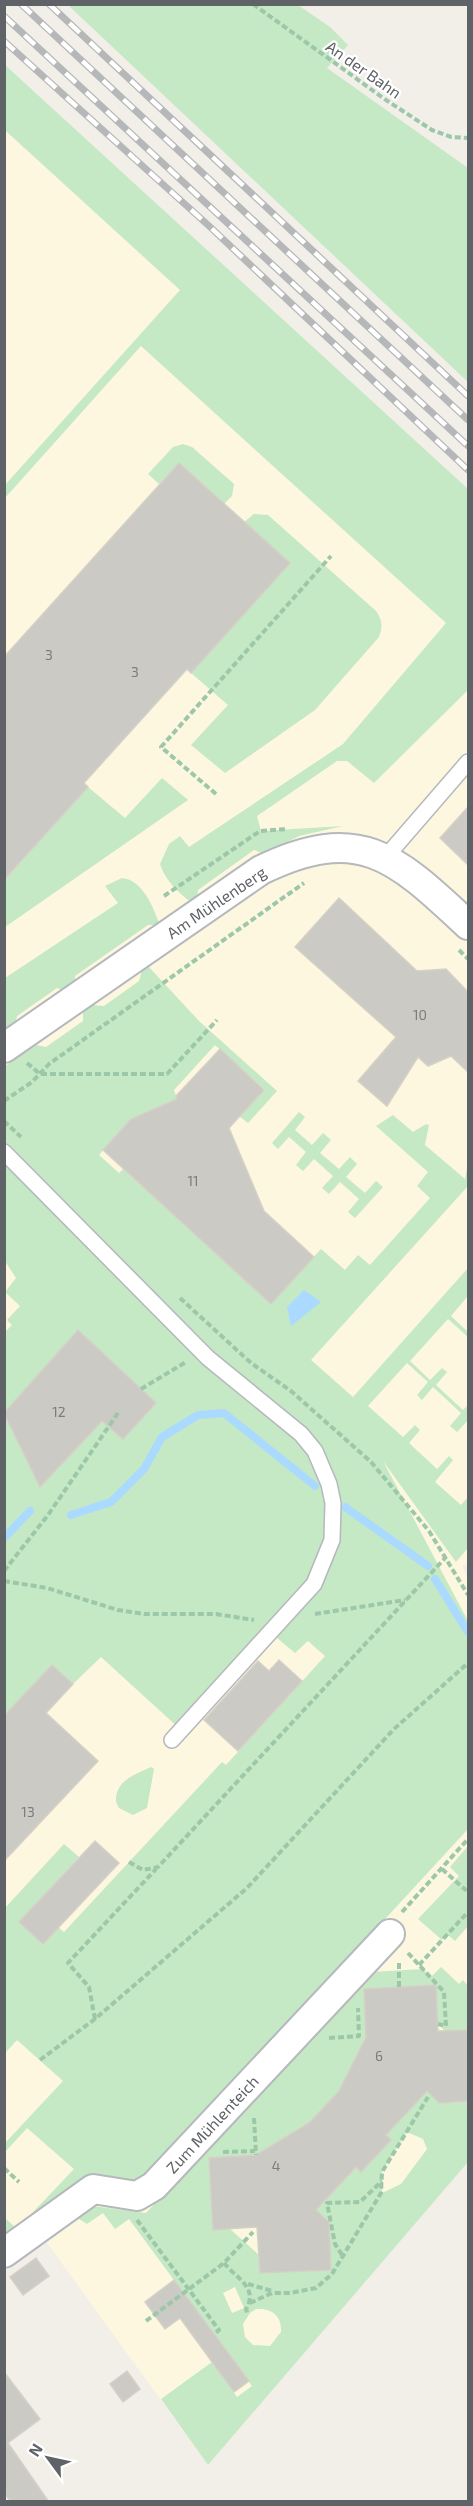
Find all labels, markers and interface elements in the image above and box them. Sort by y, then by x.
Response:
street label: An der Bahn [323,36,405,102]
house number: 3 [45,646,53,663]
house number: 3 [131,663,139,680]
street label: Am Mühlenberg [163,862,269,942]
house number: 10 [413,1006,427,1023]
house number: 11 [187,1172,199,1189]
house number: 12 [52,1403,66,1420]
house number: 13 [21,1803,35,1820]
house number: 6 [375,2047,383,2064]
street label: Zum Mühlenteich [162,2071,262,2177]
house number: 4 [272,2157,280,2174]
north arrow [18,2428,78,2488]
text: N [24,2440,46,2460]

